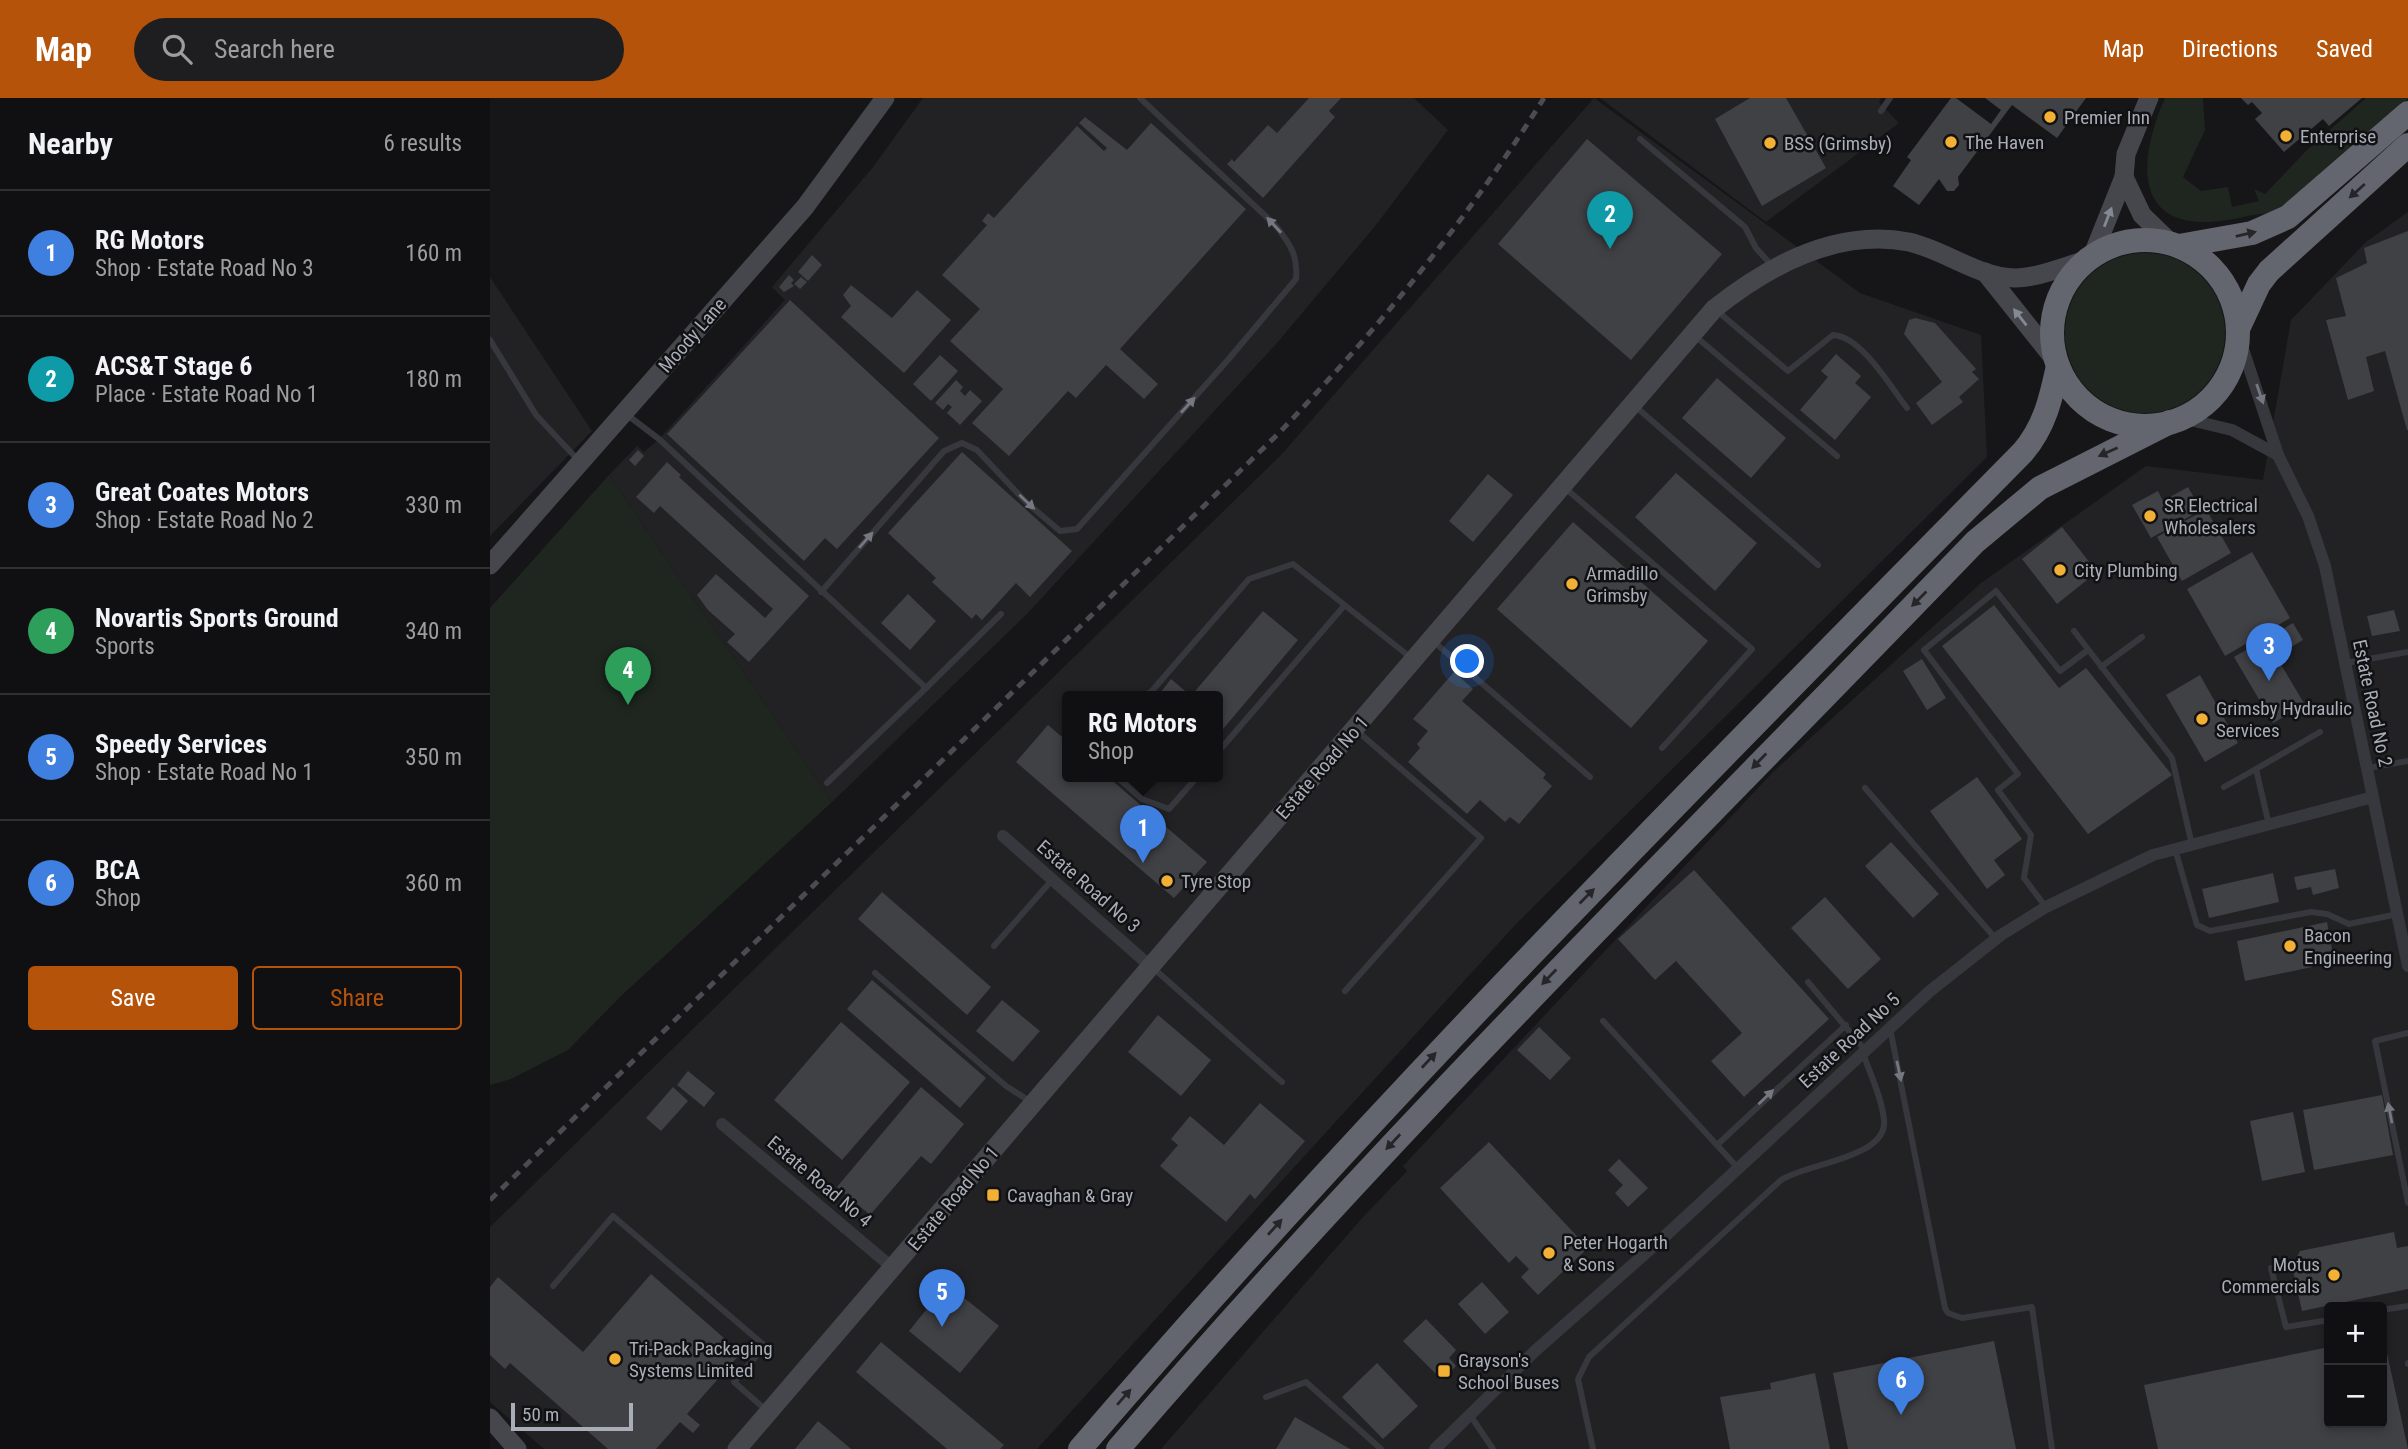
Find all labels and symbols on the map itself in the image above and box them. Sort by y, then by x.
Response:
place label: Premier Inn [2064,106,2150,129]
marker: Premier Inn [2042,109,2058,125]
place label: Enterprise [2300,125,2376,148]
marker: Enterprise [2278,128,2294,144]
place label: The Haven [1965,131,2044,154]
place label: BSS (Grimsby) [1784,132,1892,155]
marker: The Haven [1943,134,1959,150]
marker: BSS (Grimsby) [1762,135,1778,151]
one-way arrow [2348,183,2366,199]
pin: 2 [1587,191,1633,249]
one-way arrow [2102,206,2113,227]
one-way arrow [1266,217,1282,234]
one-way arrow [2235,228,2257,239]
street label: Moody Lane [654,293,731,377]
one-way arrow [2013,308,2027,326]
one-way arrow [2255,383,2266,404]
one-way arrow [1180,396,1196,414]
one-way arrow [2098,447,2119,458]
one-way arrow [1018,494,1036,510]
place label: SR Electrical Wholesalers [2164,494,2258,539]
marker: SR Electrical Wholesalers [2142,508,2158,524]
one-way arrow [858,531,874,549]
place label: City Plumbing [2074,559,2178,582]
place label: Armadillo Grimsby [1586,562,1658,607]
marker: City Plumbing [2052,562,2068,578]
marker: Armadillo Grimsby [1564,576,1580,592]
one-way arrow [1911,590,1927,607]
pin: 3 [2246,623,2292,681]
street label: Estate Road No 2 [2348,637,2397,769]
your location [1450,644,1484,678]
pin: 4 [605,647,651,705]
place label: Grimsby Hydraulic Services [2216,697,2352,742]
street label: Estate Road No 1 [1271,711,1373,824]
marker: Grimsby Hydraulic Services [2194,711,2210,727]
one-way arrow [1752,752,1768,769]
pin: 1 [1120,805,1166,863]
street label: Estate Road No 3 [1032,835,1145,937]
place label: Tyre Stop [1181,870,1251,893]
marker: Tyre Stop [1159,873,1175,889]
one-way arrow [1579,888,1595,904]
place label: Bacon Engineering [2304,924,2392,969]
marker: Bacon Engineering [2282,938,2298,954]
one-way arrow [1541,968,1558,985]
street label: Estate Road No 5 [1794,988,1904,1093]
one-way arrow [1421,1052,1437,1069]
one-way arrow [1894,1060,1905,1082]
one-way arrow [1757,1090,1774,1106]
one-way arrow [2384,1102,2395,1124]
street label: Estate Road No 4 [763,1131,877,1232]
one-way arrow [1385,1133,1401,1150]
street label: Estate Road No 1 [903,1141,1004,1255]
place label: Cavaghan & Gray [1007,1184,1133,1207]
marker: Cavaghan & Gray [985,1187,1001,1203]
one-way arrow [1267,1218,1283,1236]
place label: Peter Hogarth & Sons [1563,1231,1668,1276]
marker: Peter Hogarth & Sons [1541,1245,1557,1261]
place label: Motus Commercials [2221,1253,2320,1298]
marker: Motus Commercials [2326,1267,2342,1283]
pin: 5 [919,1269,965,1327]
place label: Tri-Pack Packaging Systems Limited [629,1337,773,1382]
place label: Grayson's School Buses [1458,1349,1559,1394]
marker: Tri-Pack Packaging Systems Limited [607,1351,623,1367]
pin: 6 [1878,1357,1924,1415]
marker: Grayson's School Buses [1436,1363,1452,1379]
one-way arrow [1116,1389,1131,1406]
scale bar [511,1400,634,1432]

